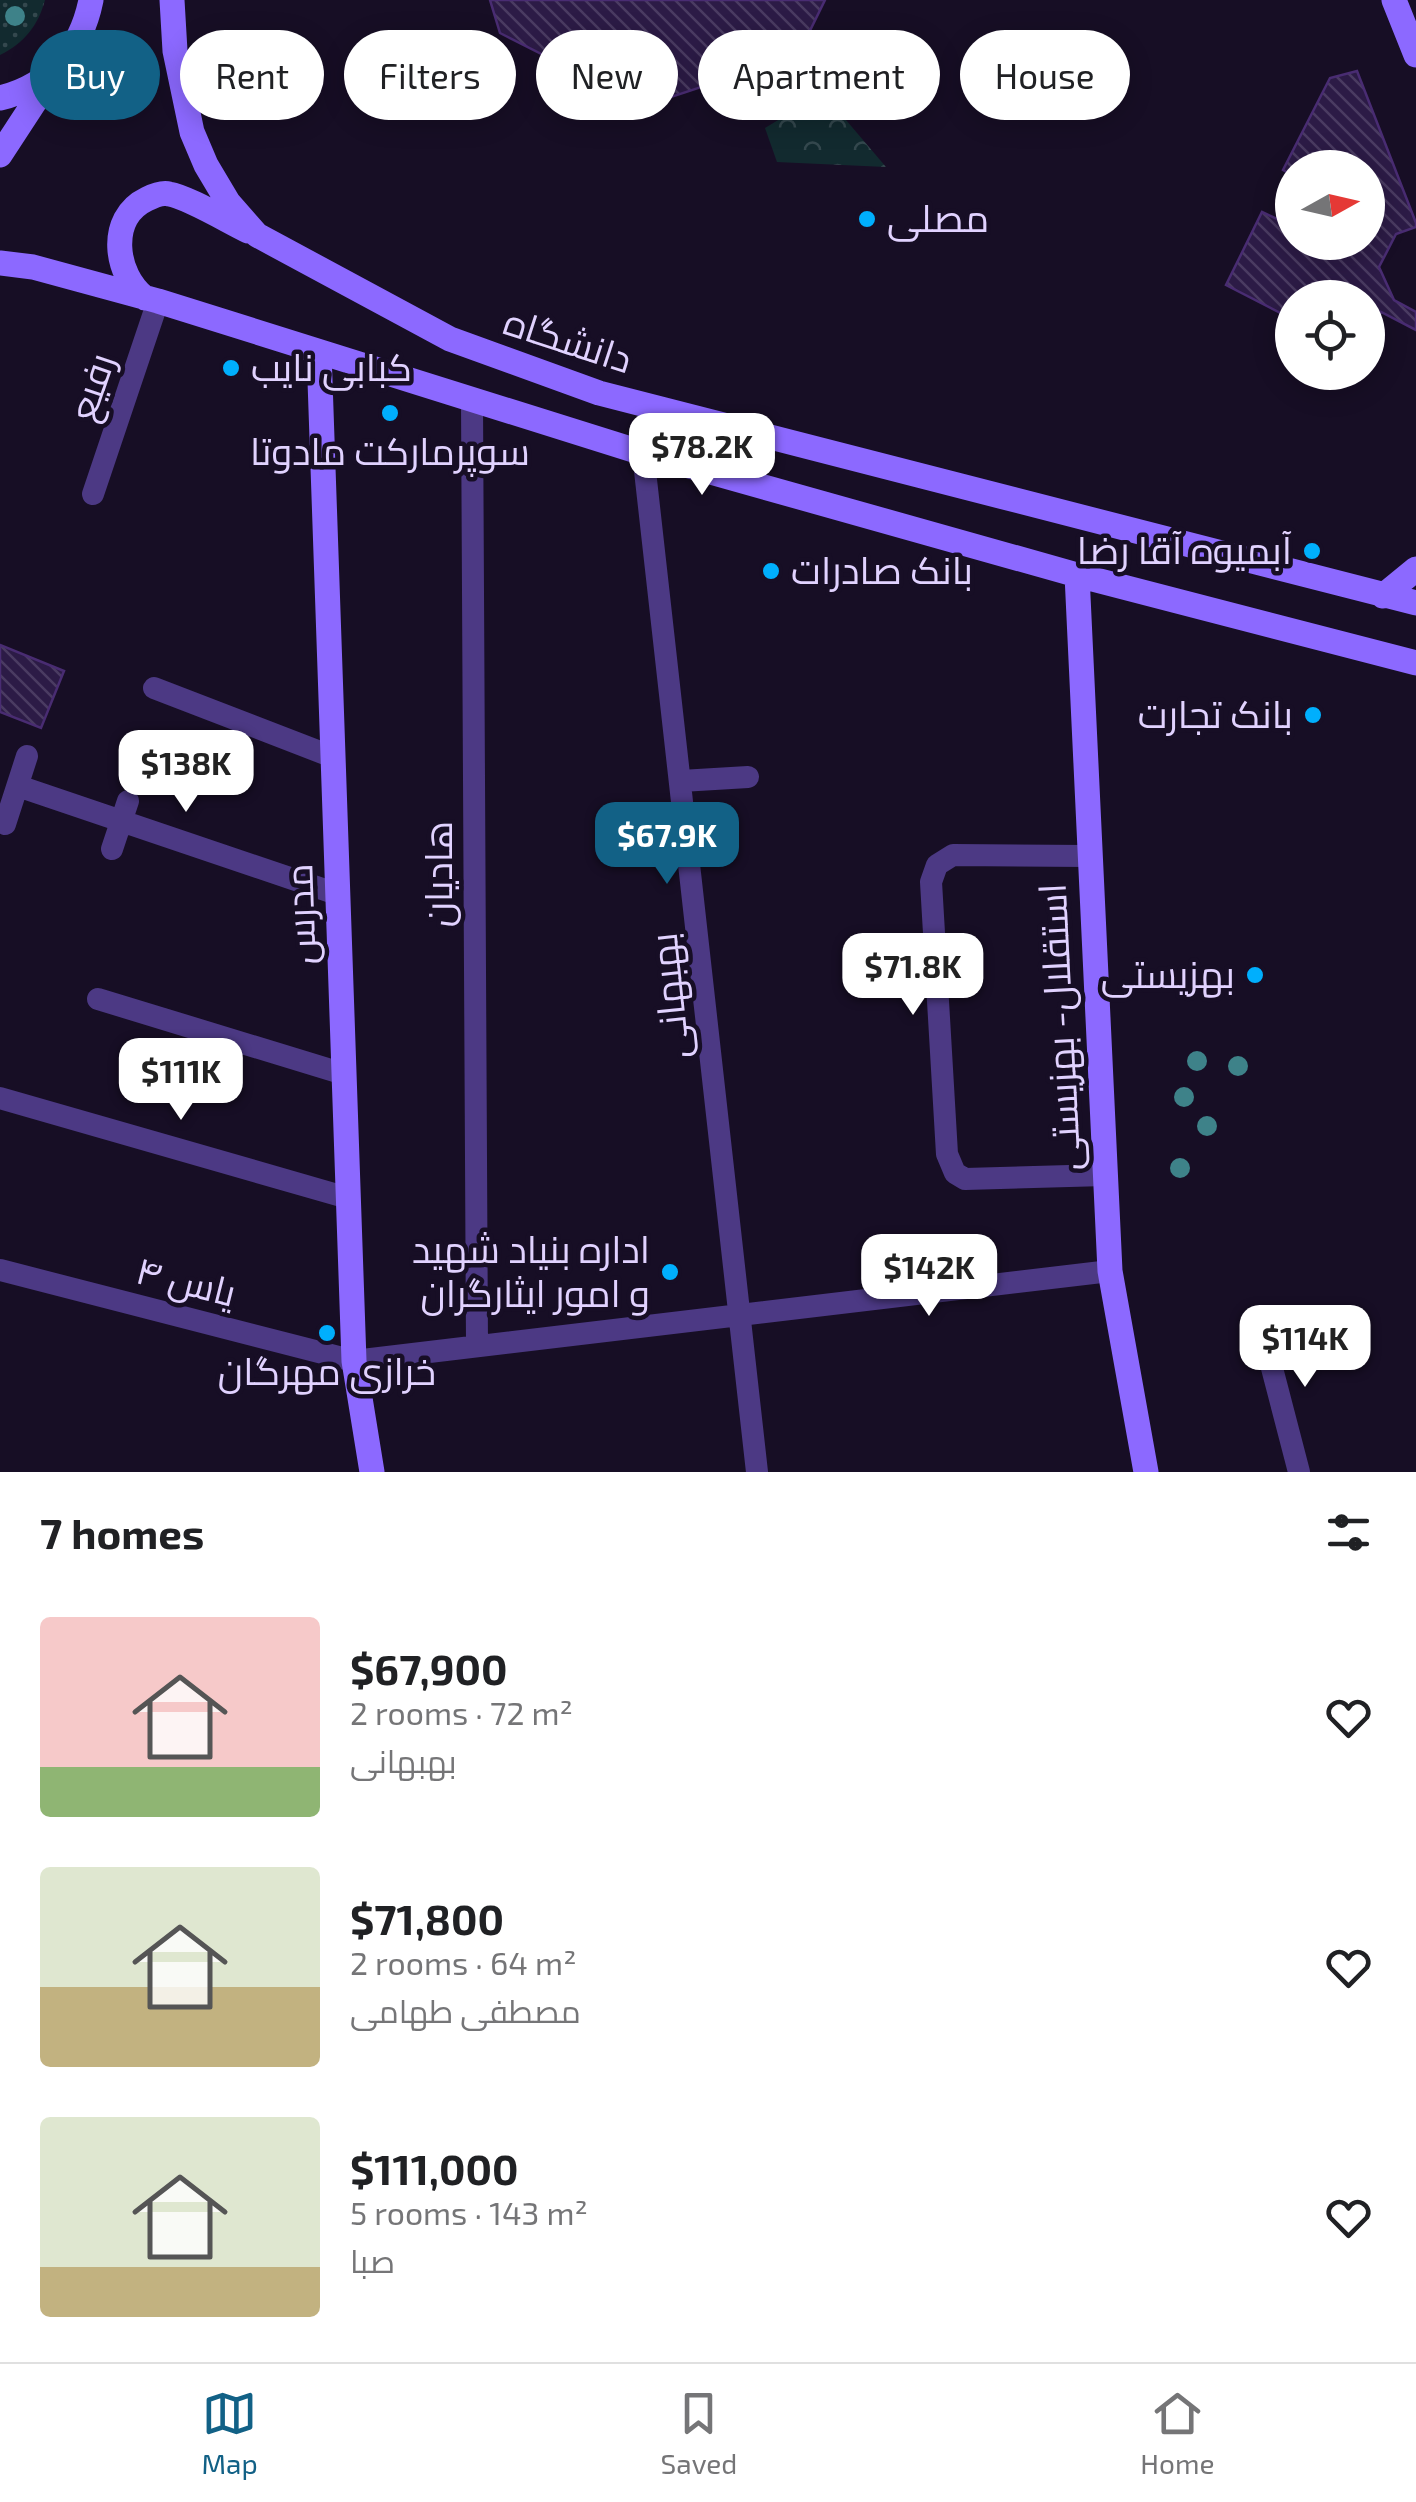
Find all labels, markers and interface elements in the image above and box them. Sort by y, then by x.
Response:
chip: Buy [30,30,160,120]
chip: Rent [180,30,324,120]
chip: Filters [344,30,516,120]
chip: New [536,30,678,120]
chip: Apartment [698,30,940,120]
chip: House [960,30,1130,120]
north arrow [1275,150,1385,260]
map controls [1275,150,1385,390]
place label: مصلی [887,194,989,242]
marker: مصلی [856,208,878,230]
button: locate [1275,280,1385,390]
street label: دانشگاه [499,297,638,381]
place label: کبابی نایب [251,343,412,391]
street label: رفیع [57,347,127,427]
marker: کبابی نایب [220,357,242,379]
marker: سوپرمارکت مادوتا [379,402,401,424]
pin: $78.2K [621,413,783,498]
text: $78.2K [651,426,753,464]
place label: سوپرمارکت مادوتا [250,427,530,477]
place label: آبمیوه آقا رضا [1077,526,1292,573]
marker: آبمیوه آقا رضا [1301,540,1323,562]
place label: بانک صادرات [791,546,973,592]
marker: بانک صادرات [760,560,782,582]
place label: بانک تجارت [1138,690,1293,736]
marker: بانک تجارت [1302,704,1324,726]
pin: $138K [116,730,256,815]
text: $138K [141,743,231,781]
pin: $67.9K [586,802,748,887]
text: $67.9K [617,815,717,853]
street label: هادیان [414,821,461,927]
street label: مدرس [274,863,326,965]
street label: استقلال- بهزیستی [1028,882,1090,1172]
street label: بهبهانی [639,931,699,1061]
pin: $71.8K [832,933,994,1018]
text: $71.8K [864,946,962,984]
place label: بهزیستی [1101,950,1235,998]
marker: بهزیستی [1244,964,1266,986]
pin: $111K [111,1038,251,1123]
text: $111K [141,1051,221,1089]
place label: اداره بنیاد شهید و امور ایثارگران [412,1225,650,1316]
pin: $142K [859,1234,999,1319]
street label: یاس ۴ [131,1246,241,1317]
text: $142K [883,1247,975,1285]
marker: اداره بنیاد شهید و امور ایثارگران [659,1261,681,1283]
pin: $114K [1235,1305,1375,1390]
text: $114K [1262,1318,1348,1356]
marker: خرازی مهرگان [316,1322,338,1344]
place label: خرازی مهرگان [218,1347,436,1395]
icon: filters [1321,1505,1376,1560]
text: 7 homes [40,1507,204,1557]
text: $67,900 [350,1643,508,1693]
icon: home [120,1657,240,1777]
icon: heart [1321,1690,1376,1745]
text: 2 rooms · 72 m² [350,1693,573,1731]
text: بهبهانی [350,1741,456,1779]
text: $71,800 [350,1893,504,1943]
icon: home [120,1907,240,2027]
icon: heart [1321,1940,1376,1995]
text: 2 rooms · 64 m² [350,1943,576,1981]
text: مصطفی طهامی [350,1991,581,2029]
text: $111,000 [350,2143,518,2193]
icon: home [120,2157,240,2277]
icon: heart [1321,2190,1376,2245]
text: 5 rooms · 143 m² [350,2193,588,2231]
text: صبا [350,2241,395,2279]
tab: Map [201,2386,258,2480]
tab: Saved [661,2386,737,2480]
tab: Home [1140,2386,1215,2480]

